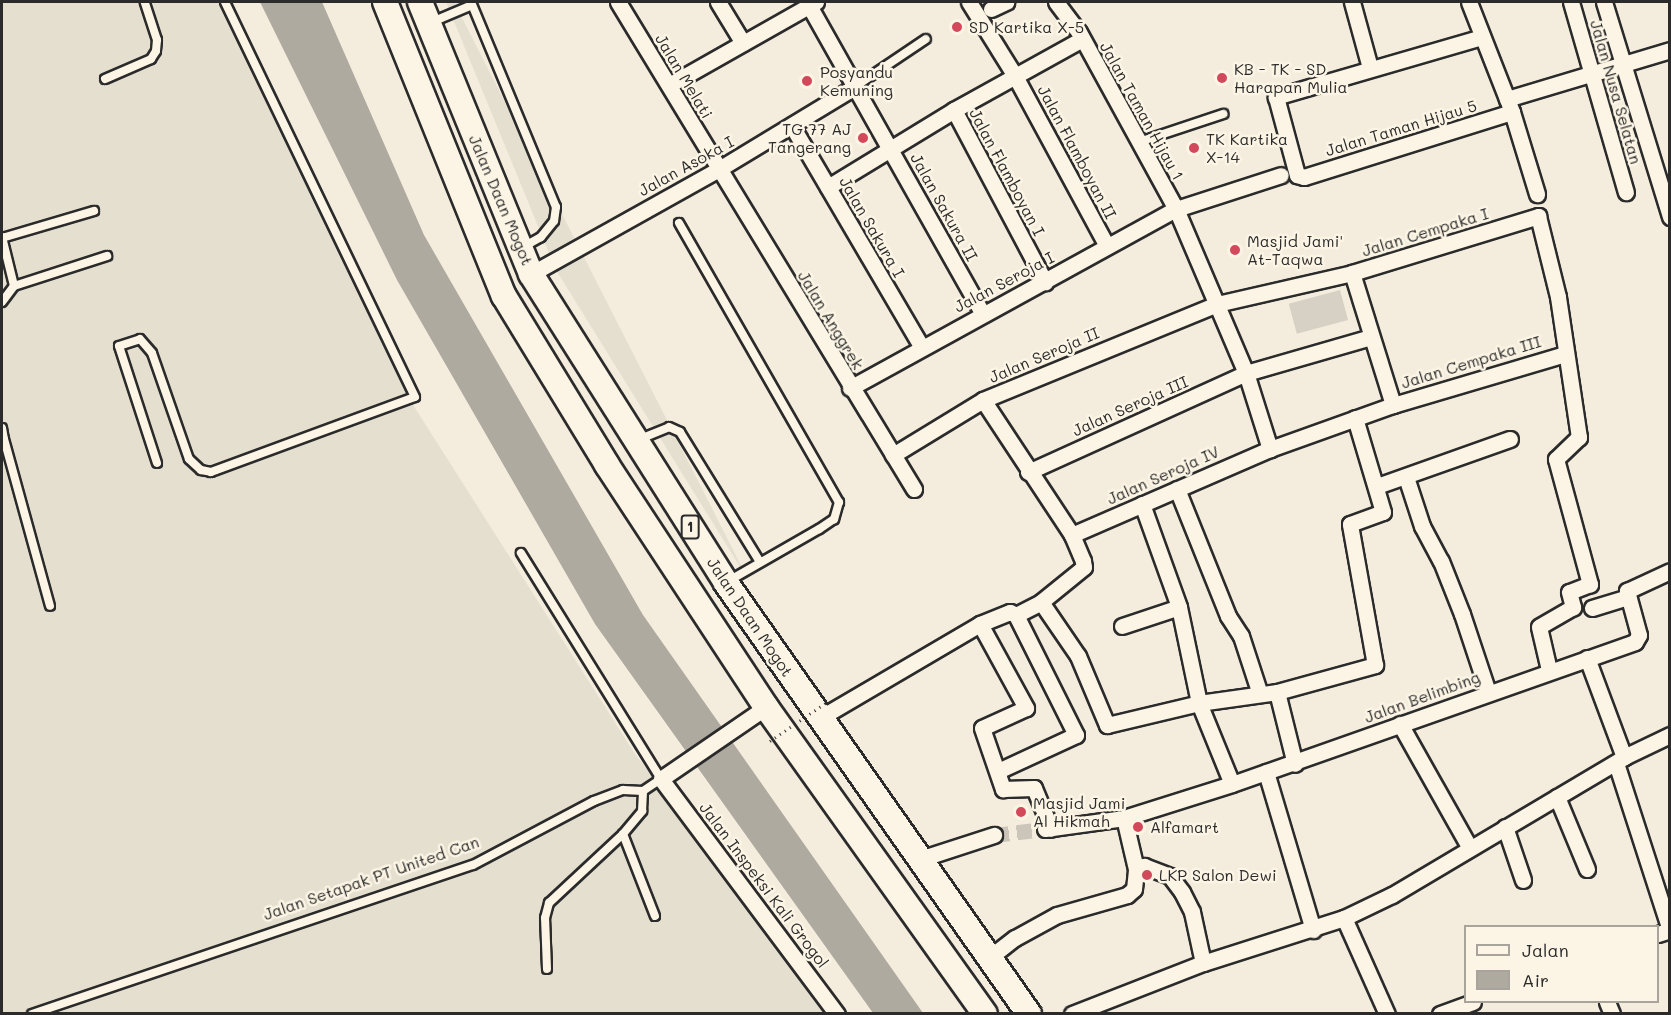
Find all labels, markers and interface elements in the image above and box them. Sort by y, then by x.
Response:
place label: SD Kartika X-5 [969,17,1084,37]
street label: Jalan Nusa Selatan [1586,18,1646,166]
marker: SD Kartika X-5 [950,20,964,34]
street label: Jalan Melati [651,30,717,122]
street label: Jalan Taman Hijau 1 [1096,39,1188,183]
place label: KB - TK - SD Harapan Mulia [1234,59,1348,97]
place label: Posyandu Kemuning [820,62,893,100]
marker: KB - TK - SD Harapan Mulia [1215,71,1229,85]
marker: Posyandu Kemuning [798,72,816,90]
street label: Jalan Flamboyan II [1034,82,1120,222]
street label: Jalan Taman Hijau 5 [1323,96,1479,160]
street label: Jalan Flamboyan I [965,105,1049,239]
place label: TG 77 AJ Tangerang [768,119,851,157]
place label: TK Kartika X-14 [1206,129,1288,167]
marker: TG 77 AJ Tangerang [856,131,870,145]
street label: Jalan Daan Mogot [465,132,537,268]
street label: Jalan Asoka I [635,132,737,200]
marker: TK Kartika X-14 [1187,141,1201,155]
street label: Jalan Sakura II [906,150,982,264]
street label: Jalan Sakura I [835,173,909,281]
street label: Jalan Cempaka I [1359,204,1491,260]
place label: Masjid Jami' At-Taqwa [1247,231,1343,269]
marker: Masjid Jami' At-Taqwa [1228,243,1242,257]
street label: Jalan Seroja I [951,248,1057,316]
street label: Jalan Anggrek [794,267,868,373]
street label: Jalan Seroja II [986,323,1102,387]
street label: Jalan Cempaka III [1399,332,1543,392]
street label: Jalan Seroja III [1069,372,1191,440]
street label: Jalan Seroja IV [1104,442,1222,508]
road number: 1 [680,515,700,539]
street label: Jalan Daan Mogot [703,554,797,680]
street label: Jalan Belimbing [1362,667,1482,727]
place label: Masjid Jami Al Hikmah [1033,793,1125,831]
street label: Jalan Inspeksi Kali Grogol [695,798,833,972]
marker: Masjid Jami Al Hikmah [1014,805,1028,819]
place label: Alfamart [1150,817,1219,837]
marker: Alfamart [1131,820,1145,834]
street label: Jalan Setapak PT United Can [261,832,481,924]
place label: LKP Salon Dewi [1159,865,1277,885]
marker: LKP Salon Dewi [1140,868,1154,882]
legend [1464,925,1659,1003]
text: Jalan [1522,938,1569,962]
text: Air [1522,968,1549,992]

